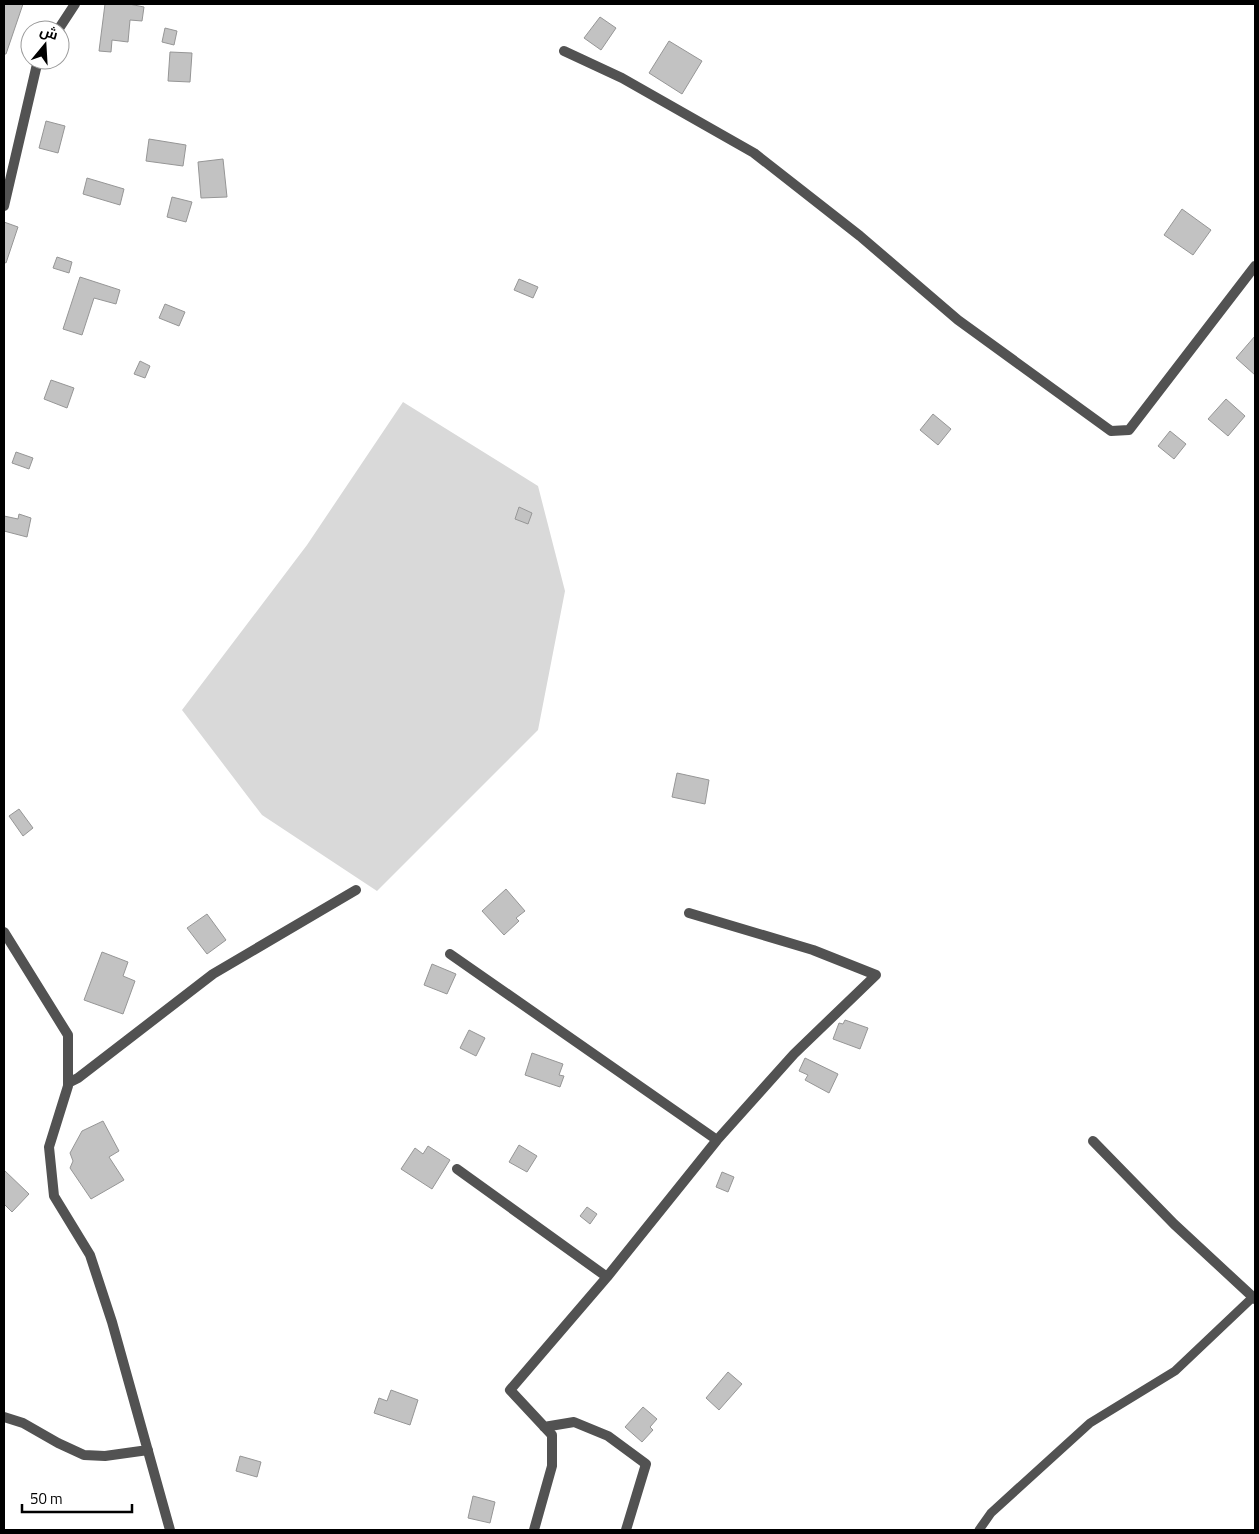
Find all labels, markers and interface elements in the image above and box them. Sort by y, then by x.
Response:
text: ش [37,19,61,45]
north arrow [20,20,70,70]
scale bar [22,1482,132,1514]
text: 50 m [30,1487,63,1510]

